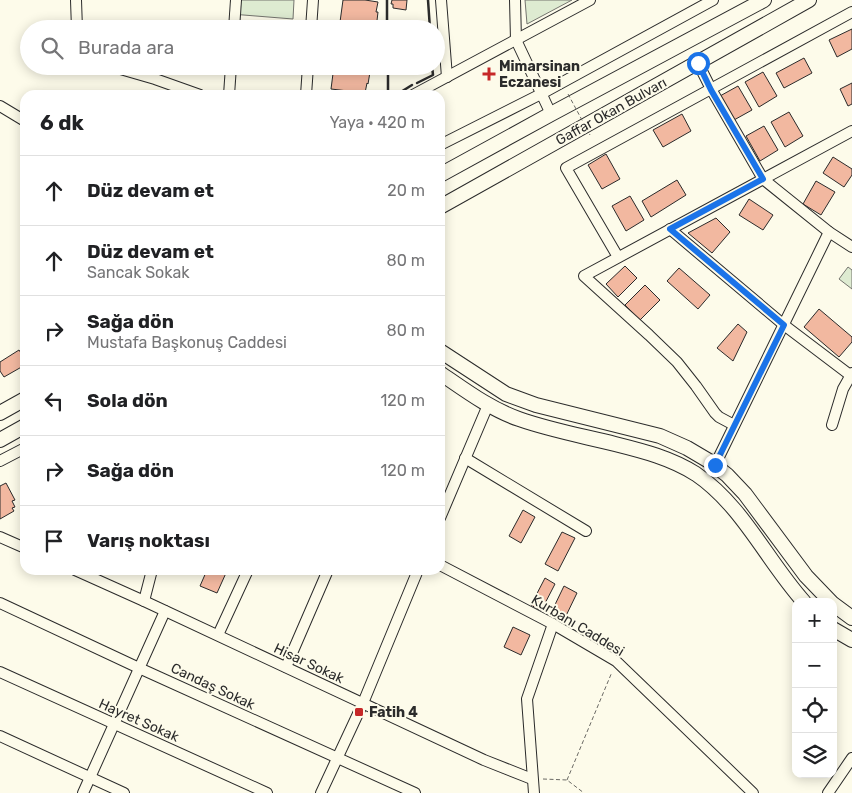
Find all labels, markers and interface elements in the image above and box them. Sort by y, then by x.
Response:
search box [20,20,445,75]
icon: search [38,34,66,62]
text: Burada ara [78,36,174,59]
route start [687,52,710,75]
place label: Mimarsinan Eczanesi [499,58,580,91]
marker: Mimarsinan Eczanesi [483,68,495,80]
street label: Gaffar Okan Bulvarı [553,74,670,149]
text: 6 dk [40,110,84,135]
text: Yaya · 420 m [329,113,425,132]
icon: ahead [40,177,68,205]
text: Düz devam et [87,179,214,202]
text: 20 m [387,181,425,200]
text: Düz devam et [87,240,214,263]
icon: ahead [40,247,68,275]
text: 80 m [387,251,425,270]
text: Sancak Sokak [87,263,189,282]
text: Sağa dön [87,310,174,333]
icon: right [40,317,68,345]
text: 80 m [387,321,425,340]
text: Mustafa Başkonuş Caddesi [87,333,287,352]
icon: left [40,387,68,415]
text: Sola dön [87,389,168,412]
text: 120 m [380,391,425,410]
route end [704,454,727,477]
icon: right [40,457,68,485]
text: Sağa dön [87,459,174,482]
text: 120 m [380,461,425,480]
icon: arrive [40,527,68,555]
text: Varış noktası [87,529,210,552]
street label: Kurbanı Caddesi [528,591,627,660]
map controls [792,598,837,778]
button: + [792,598,837,643]
street label: Hisar Sokak [271,640,347,687]
button: − [792,643,837,688]
street label: Candaş Sokak [168,660,258,714]
button: locate [792,688,837,733]
street label: Hayret Sokak [96,695,182,746]
place label: Fatih 4 [369,704,418,721]
marker: Fatih 4 [353,706,365,718]
button: layers [792,733,837,778]

